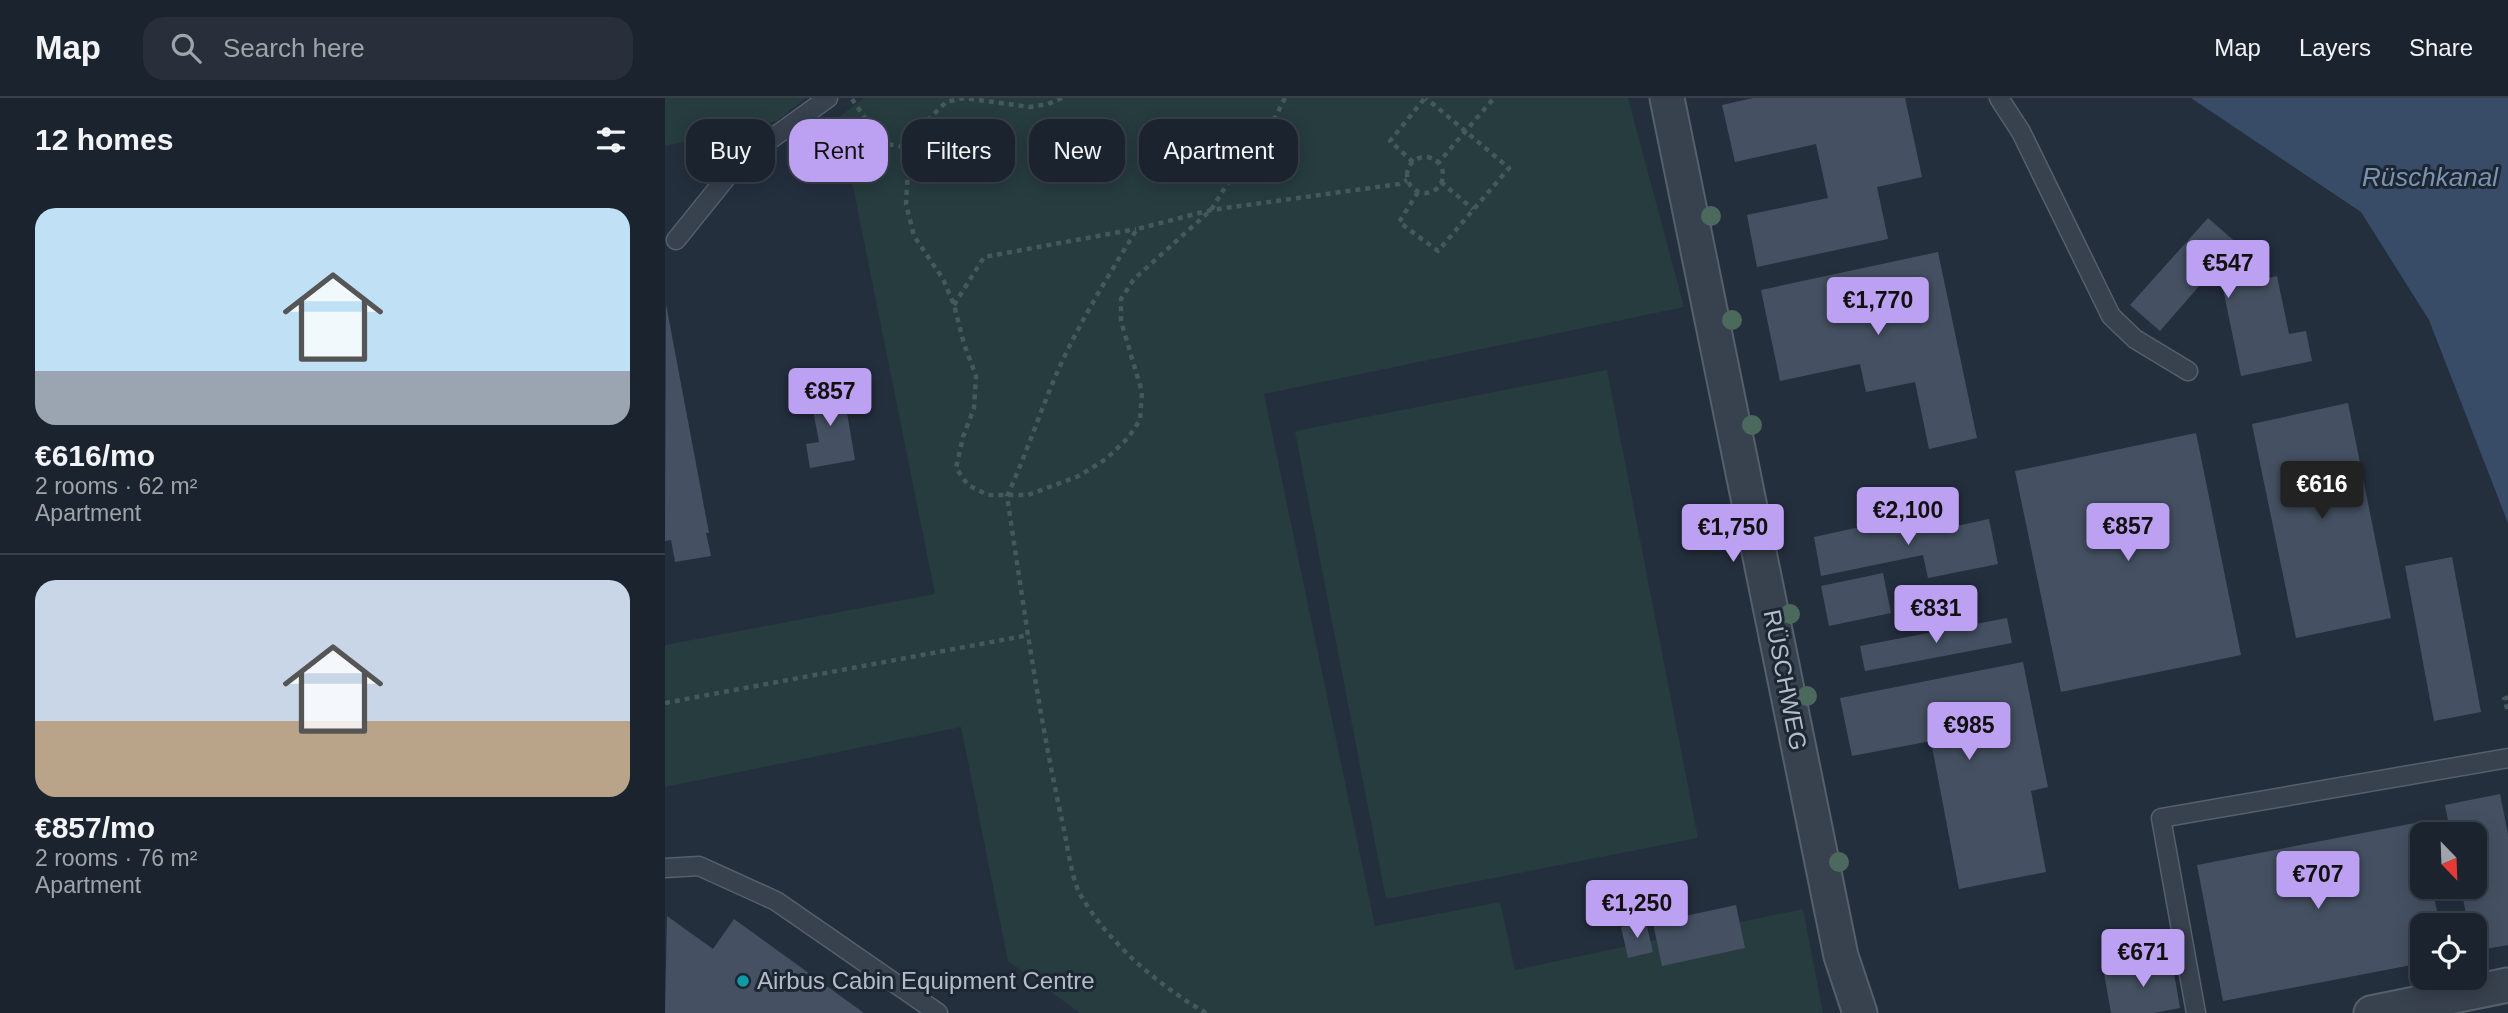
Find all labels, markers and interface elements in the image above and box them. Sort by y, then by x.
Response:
search box [143,17,633,80]
text: Map [35,29,101,66]
icon: search [167,29,205,67]
text: Search here [223,33,365,63]
text: Map [2214,34,2261,61]
text: Layers [2299,34,2371,61]
text: Share [2409,34,2473,61]
chip: Buy [686,119,775,182]
chip: Rent [789,119,888,182]
chip: Filters [902,119,1015,182]
chip: New [1029,119,1125,182]
chip: Apartment [1139,119,1298,182]
icon: filters [592,121,630,159]
text: 12 homes [35,123,173,156]
water label: Rüschkanal [2362,162,2499,192]
pin: €547 [2187,240,2269,300]
text: €547 [2202,250,2254,276]
icon: home [270,254,396,380]
pin: €1,770 [1821,278,1935,337]
text: €1,770 [1843,287,1913,313]
pin: €857 [789,368,871,428]
text: €857 [804,378,856,404]
text: €616/mo [35,439,155,472]
pin: €616 [2281,462,2363,521]
text: €616 [2296,471,2348,497]
text: 2 rooms · 62 m² [35,473,197,499]
pin: €2,100 [1851,488,1965,547]
text: €2,100 [1873,497,1943,523]
text: Apartment [35,500,141,526]
pin: €1,750 [1676,504,1790,564]
pin: €857 [2087,504,2169,563]
text: €857 [2102,513,2154,539]
text: €1,750 [1698,514,1768,540]
pin: €831 [1895,586,1977,645]
text: €831 [1910,595,1962,621]
street label: RÜSCHWEG [1759,607,1812,753]
icon: home [270,626,396,752]
pin: €985 [1928,702,2010,762]
text: €985 [1943,712,1995,738]
text: €857/mo [35,811,155,844]
north arrow [2410,822,2487,900]
map controls [2410,822,2487,990]
text: 2 rooms · 76 m² [35,845,197,871]
pin: €707 [2277,852,2359,911]
text: €707 [2292,861,2344,887]
text: Apartment [35,872,141,898]
pin: €1,250 [1580,880,1694,940]
text: €1,250 [1602,890,1672,916]
button: locate [2410,913,2487,990]
pin: €671 [2102,930,2184,989]
text: €671 [2117,939,2169,965]
place label: Airbus Cabin Equipment Centre [757,967,1095,994]
marker: Airbus Cabin Equipment Centre [735,973,751,989]

